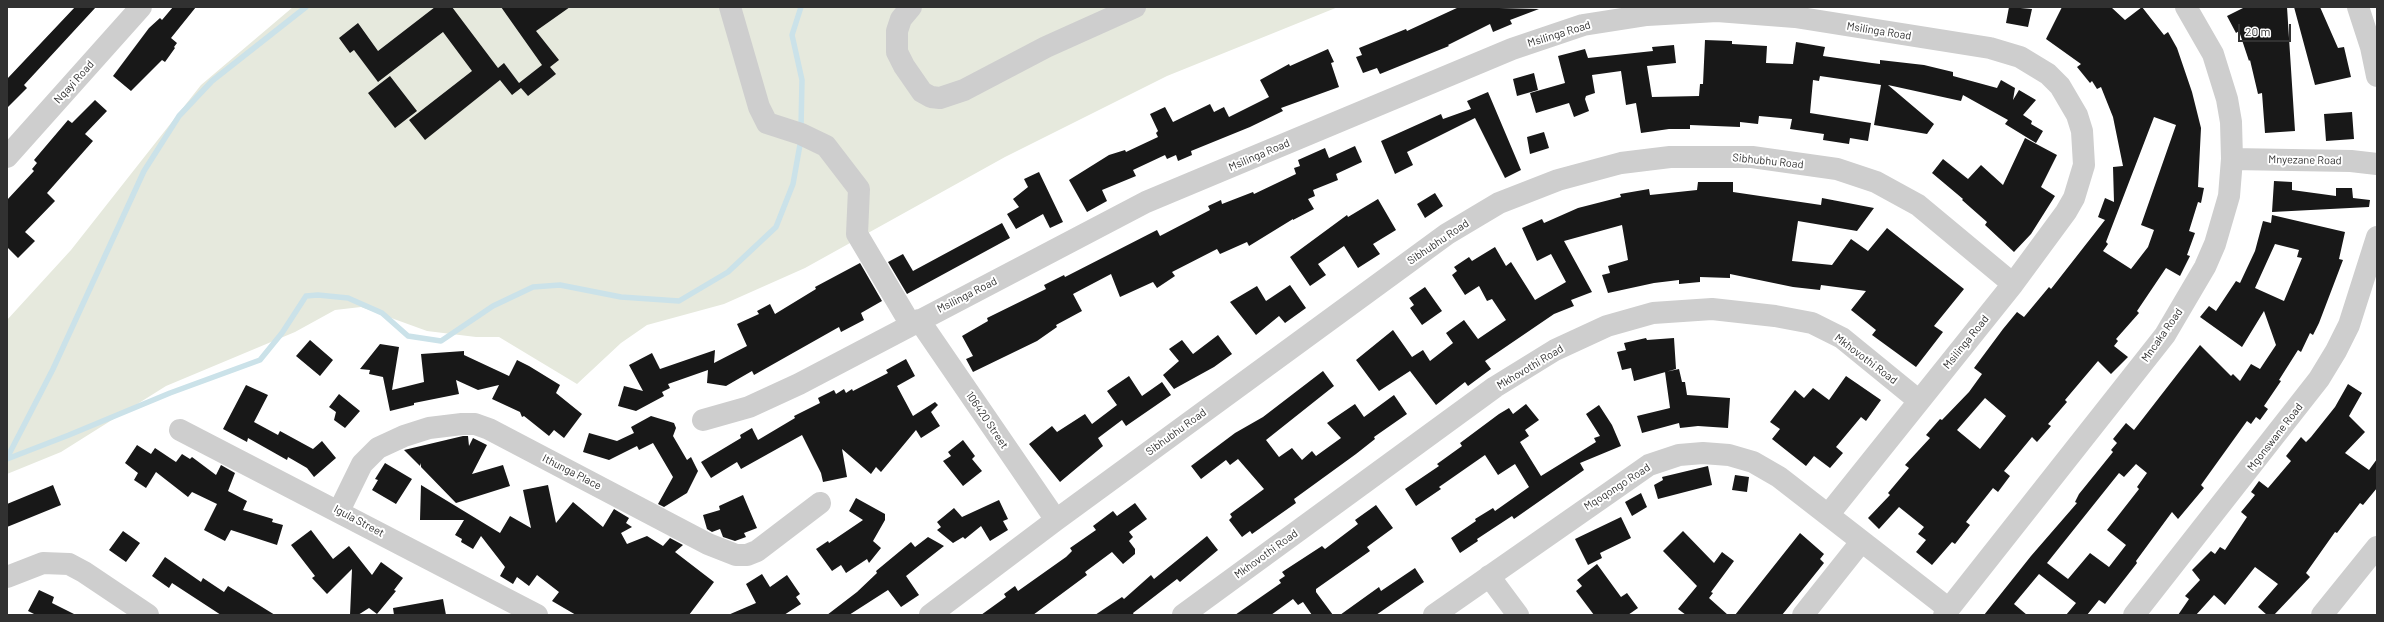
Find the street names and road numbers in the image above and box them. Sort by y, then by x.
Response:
street label: Msilinga Road [1526,18,1592,50]
street label: Msilinga Road [1846,19,1912,43]
street label: Nqayi Road [51,58,97,106]
street label: Msilinga Road [1226,136,1292,174]
street label: Sibhubhu Road [1732,151,1804,171]
street label: Mnyezane Road [2268,153,2342,167]
street label: Sibhubhu Road [1405,217,1471,267]
street label: Msilinga Road [935,274,999,316]
street label: Mncaka Road [2139,306,2185,364]
street label: Msilinga Road [1940,312,1992,372]
street label: Mkhovothi Road [1832,331,1900,387]
street label: Mkhovothi Road [1494,342,1566,392]
street label: 106420 Street [963,389,1011,451]
street label: Mgonswane Road [2244,401,2306,473]
street label: Sibhubhu Road [1143,406,1209,458]
street label: Ithunga Place [540,451,604,493]
street label: Mqoqongo Road [1581,461,1653,513]
street label: Igula Street [332,502,386,540]
street label: Mkhovothi Road [1232,527,1300,581]

